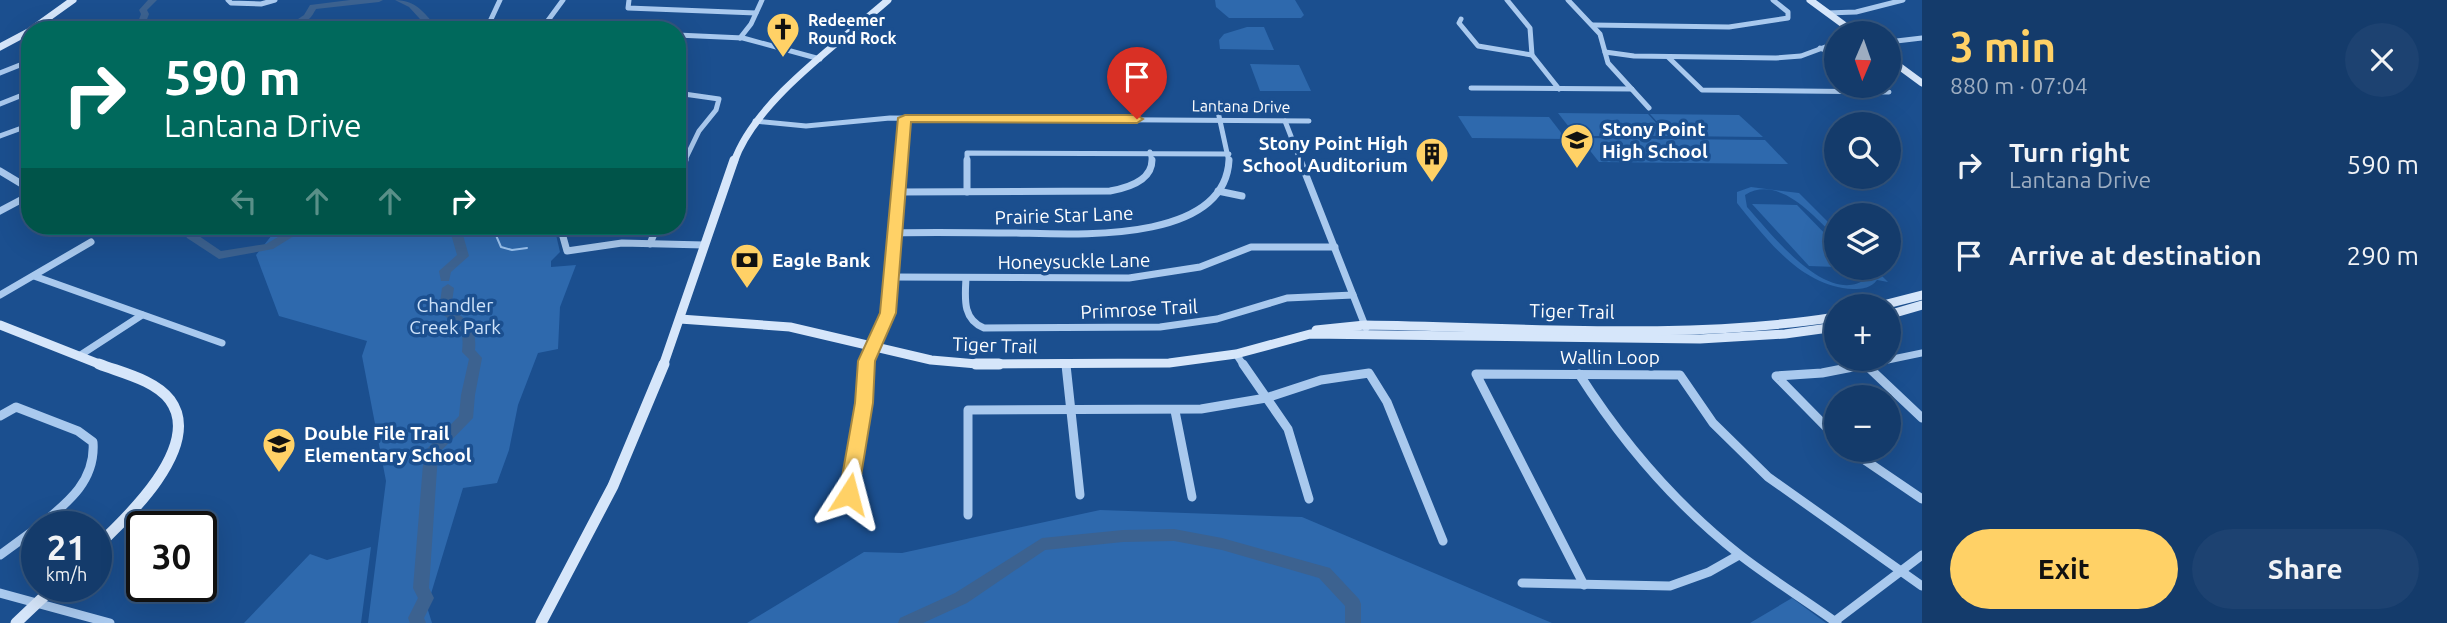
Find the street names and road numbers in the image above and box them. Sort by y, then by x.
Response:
street label: Lantana Drive [1191,96,1291,116]
street label: Prairie Star Lane [994,202,1134,228]
street label: Honeysuckle Lane [997,249,1151,273]
street label: Primrose Trail [1080,295,1198,323]
street label: Tiger Trail [1529,299,1615,323]
street label: Tiger Trail [952,333,1038,357]
street label: Wallin Loop [1560,346,1660,368]

